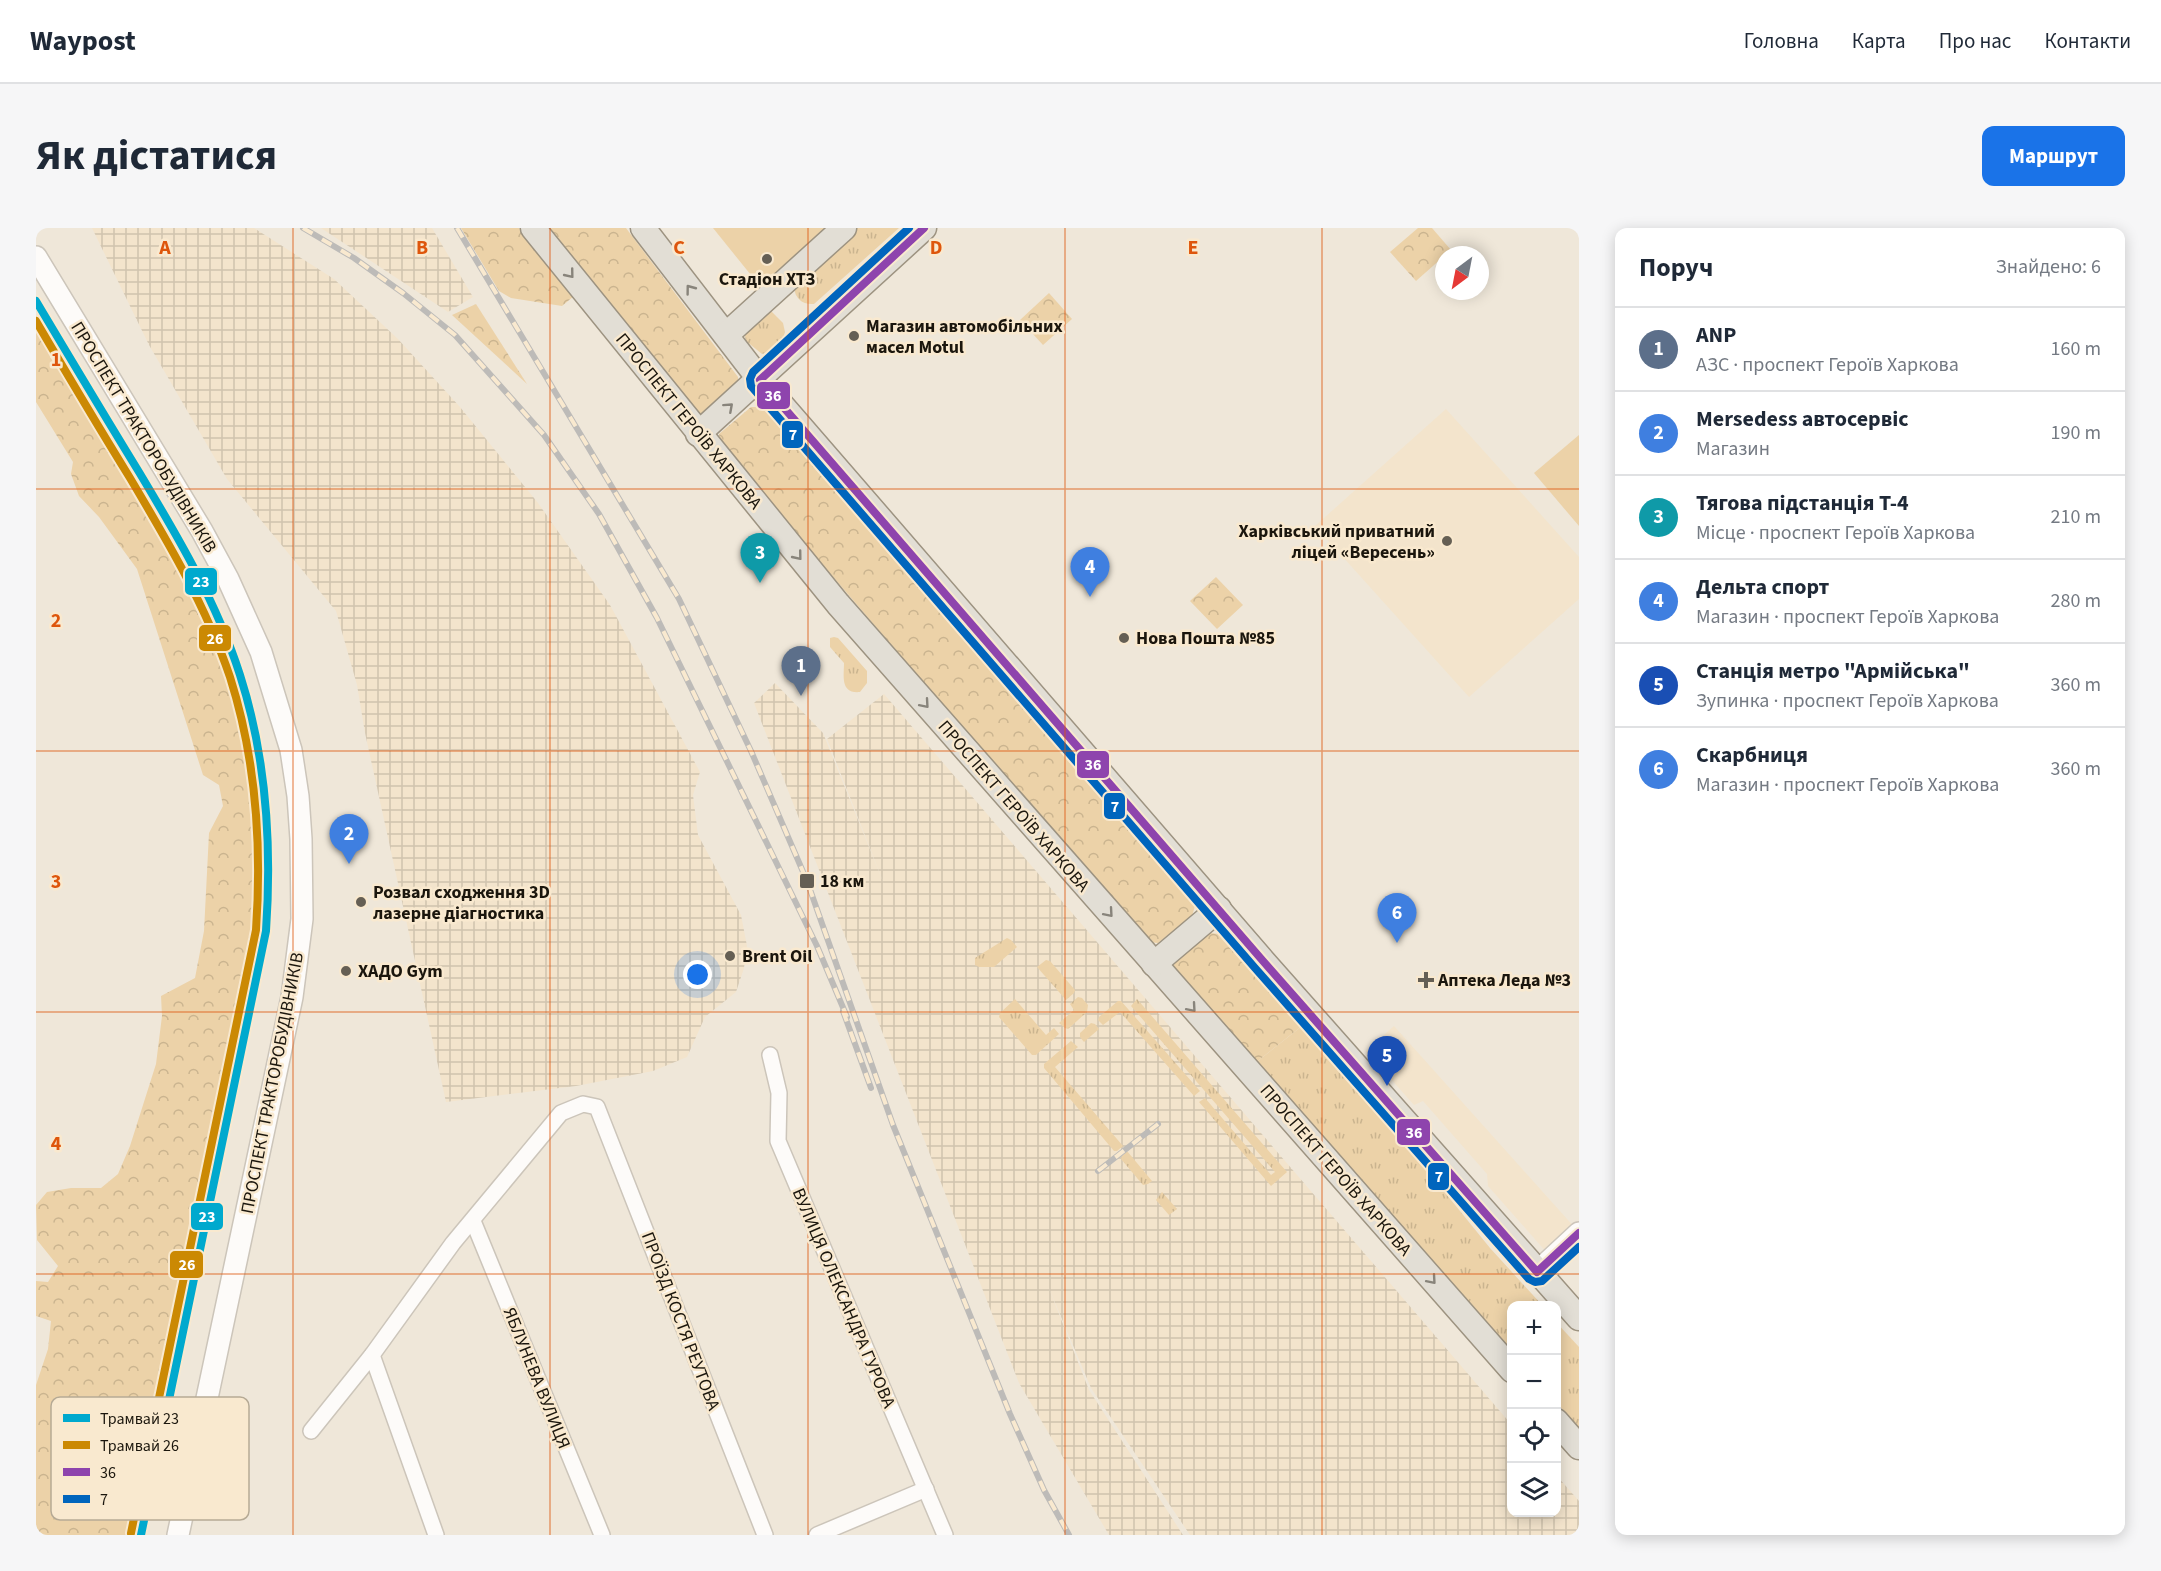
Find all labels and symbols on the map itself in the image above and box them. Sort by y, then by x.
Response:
text: A [158,234,171,262]
text: B [416,234,428,262]
text: C [673,234,685,262]
text: D [930,234,942,262]
text: E [1188,234,1198,262]
north arrow [1435,246,1489,300]
marker: Стадіон ХТЗ [760,252,774,266]
one-way arrow [562,267,573,278]
place label: Стадіон ХТЗ [719,267,815,292]
one-way arrow [686,284,697,295]
place label: Магазин автомобільних масел Motul [866,314,1063,360]
street label: ПРОСПЕКТ ТРАКТОРОБУДІВНИКІВ [64,317,223,558]
street label: ПРОСПЕКТ ГЕРОЇВ ХАРКОВА [610,328,768,515]
marker: Магазин автомобільних масел Motul [847,329,861,343]
text: 1 [51,346,61,374]
line badge: 36 [756,381,791,410]
text: 36 [765,385,781,407]
one-way arrow [722,403,733,414]
line badge: 7 [781,420,804,449]
text: 7 [789,424,797,446]
place label: Харківський приватний ліцей «Вересень» [1239,519,1435,565]
pin: 3 [740,534,780,583]
marker: Харківський приватний ліцей «Вересень» [1440,534,1454,548]
pin: 4 [1070,548,1110,597]
one-way arrow [791,549,802,560]
line badge: 23 [184,567,218,596]
text: 23 [193,571,209,593]
text: 2 [51,607,61,635]
line badge: 26 [198,624,232,652]
place label: Нова Пошта №85 [1136,626,1275,651]
text: 26 [207,628,223,650]
marker: Нова Пошта №85 [1117,631,1131,645]
pin: 1 [782,646,820,696]
one-way arrow [917,697,928,708]
street label: ПРОСПЕКТ ГЕРОЇВ ХАРКОВА [932,715,1095,898]
line badge: 36 [1076,750,1110,779]
text: 36 [1085,754,1101,776]
line badge: 7 [1103,792,1126,820]
text: 7 [1111,796,1119,818]
pin: 2 [330,814,368,864]
text: 3 [51,868,61,896]
place label: 18 км [820,869,864,894]
marker: 18 км [798,872,816,890]
place label: Розвал сходження 3D лазерне діагностика [373,880,550,926]
pin: 6 [1378,894,1416,943]
marker: Розвал сходження 3D лазерне діагностика [354,895,368,909]
one-way arrow [1102,906,1113,917]
place label: Brent Oil [742,944,812,969]
marker: Brent Oil [723,949,737,963]
street label: ПРОСПЕКТ ТРАКТОРОБУДІВНИКІВ [235,950,310,1216]
place label: ХАДО Gym [358,959,443,984]
your location [683,960,712,989]
marker: ХАДО Gym [339,964,353,978]
place label: Аптека Леда №3 [1437,968,1571,993]
marker: Аптека Леда №3 [1419,973,1433,987]
one-way arrow [1185,1001,1196,1012]
pin: 5 [1368,1036,1406,1086]
street label: ПРОСПЕКТ ГЕРОЇВ ХАРКОВА [1254,1079,1417,1262]
line badge: 36 [1396,1118,1431,1146]
text: 36 [1406,1122,1422,1144]
text: 4 [51,1130,62,1158]
line badge: 7 [1427,1162,1450,1191]
text: 7 [1435,1166,1443,1188]
street label: ВУЛИЦЯ ОЛЕКСАНДРА ГУРОВА [786,1184,901,1412]
line badge: 23 [190,1202,224,1231]
text: 23 [199,1206,215,1228]
street label: ПРОЇЗД КОСТЯ РЕУТОВА [635,1228,726,1414]
line badge: 26 [169,1250,204,1279]
text: 26 [179,1254,195,1276]
one-way arrow [1425,1273,1436,1284]
street label: ЯБЛУНЕВА ВУЛИЦЯ [497,1304,576,1453]
legend [51,1397,249,1520]
text: Трамвай 23 [100,1408,179,1430]
text: Трамвай 26 [100,1435,179,1457]
text: 36 [100,1462,116,1484]
text: 7 [100,1489,108,1511]

